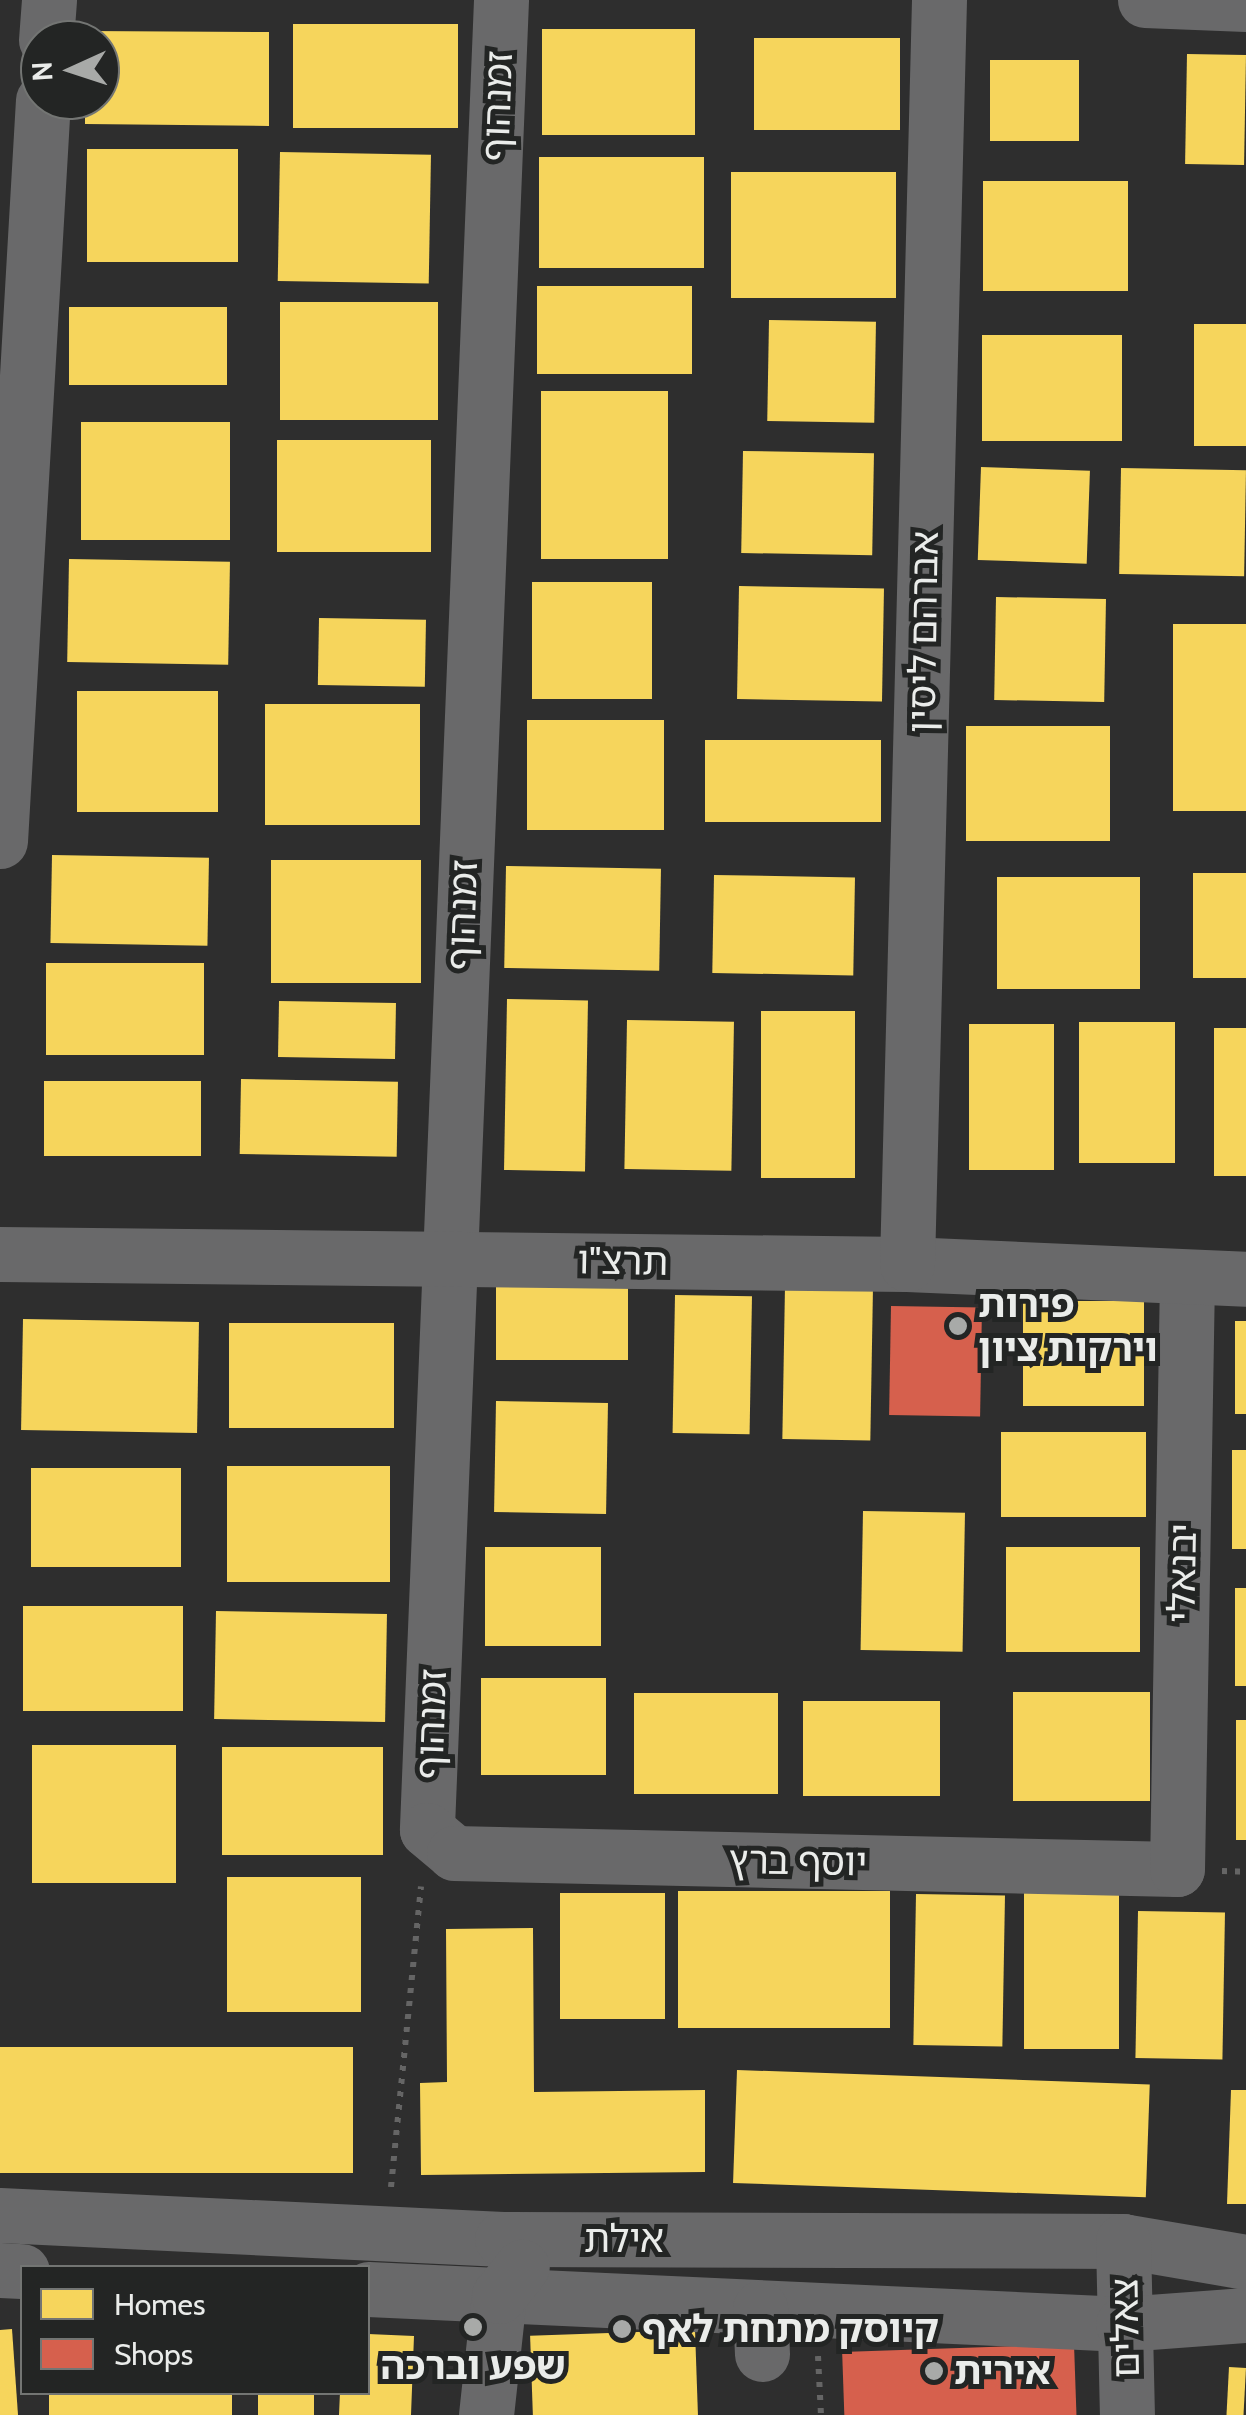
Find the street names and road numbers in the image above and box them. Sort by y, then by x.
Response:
street label: זמנהוף [472,50,522,162]
street label: אברהם ליסין [898,531,948,733]
street label: זמנהוף [437,859,487,971]
street label: תרצ"ו [577,1237,669,1285]
street label: יבנאלי [1158,1523,1206,1623]
street label: זמנהוף [406,1668,456,1780]
street label: יוסף ברץ [728,1837,868,1885]
street label: אילת [584,2216,664,2262]
street label: צאלים [1101,2277,1149,2379]

